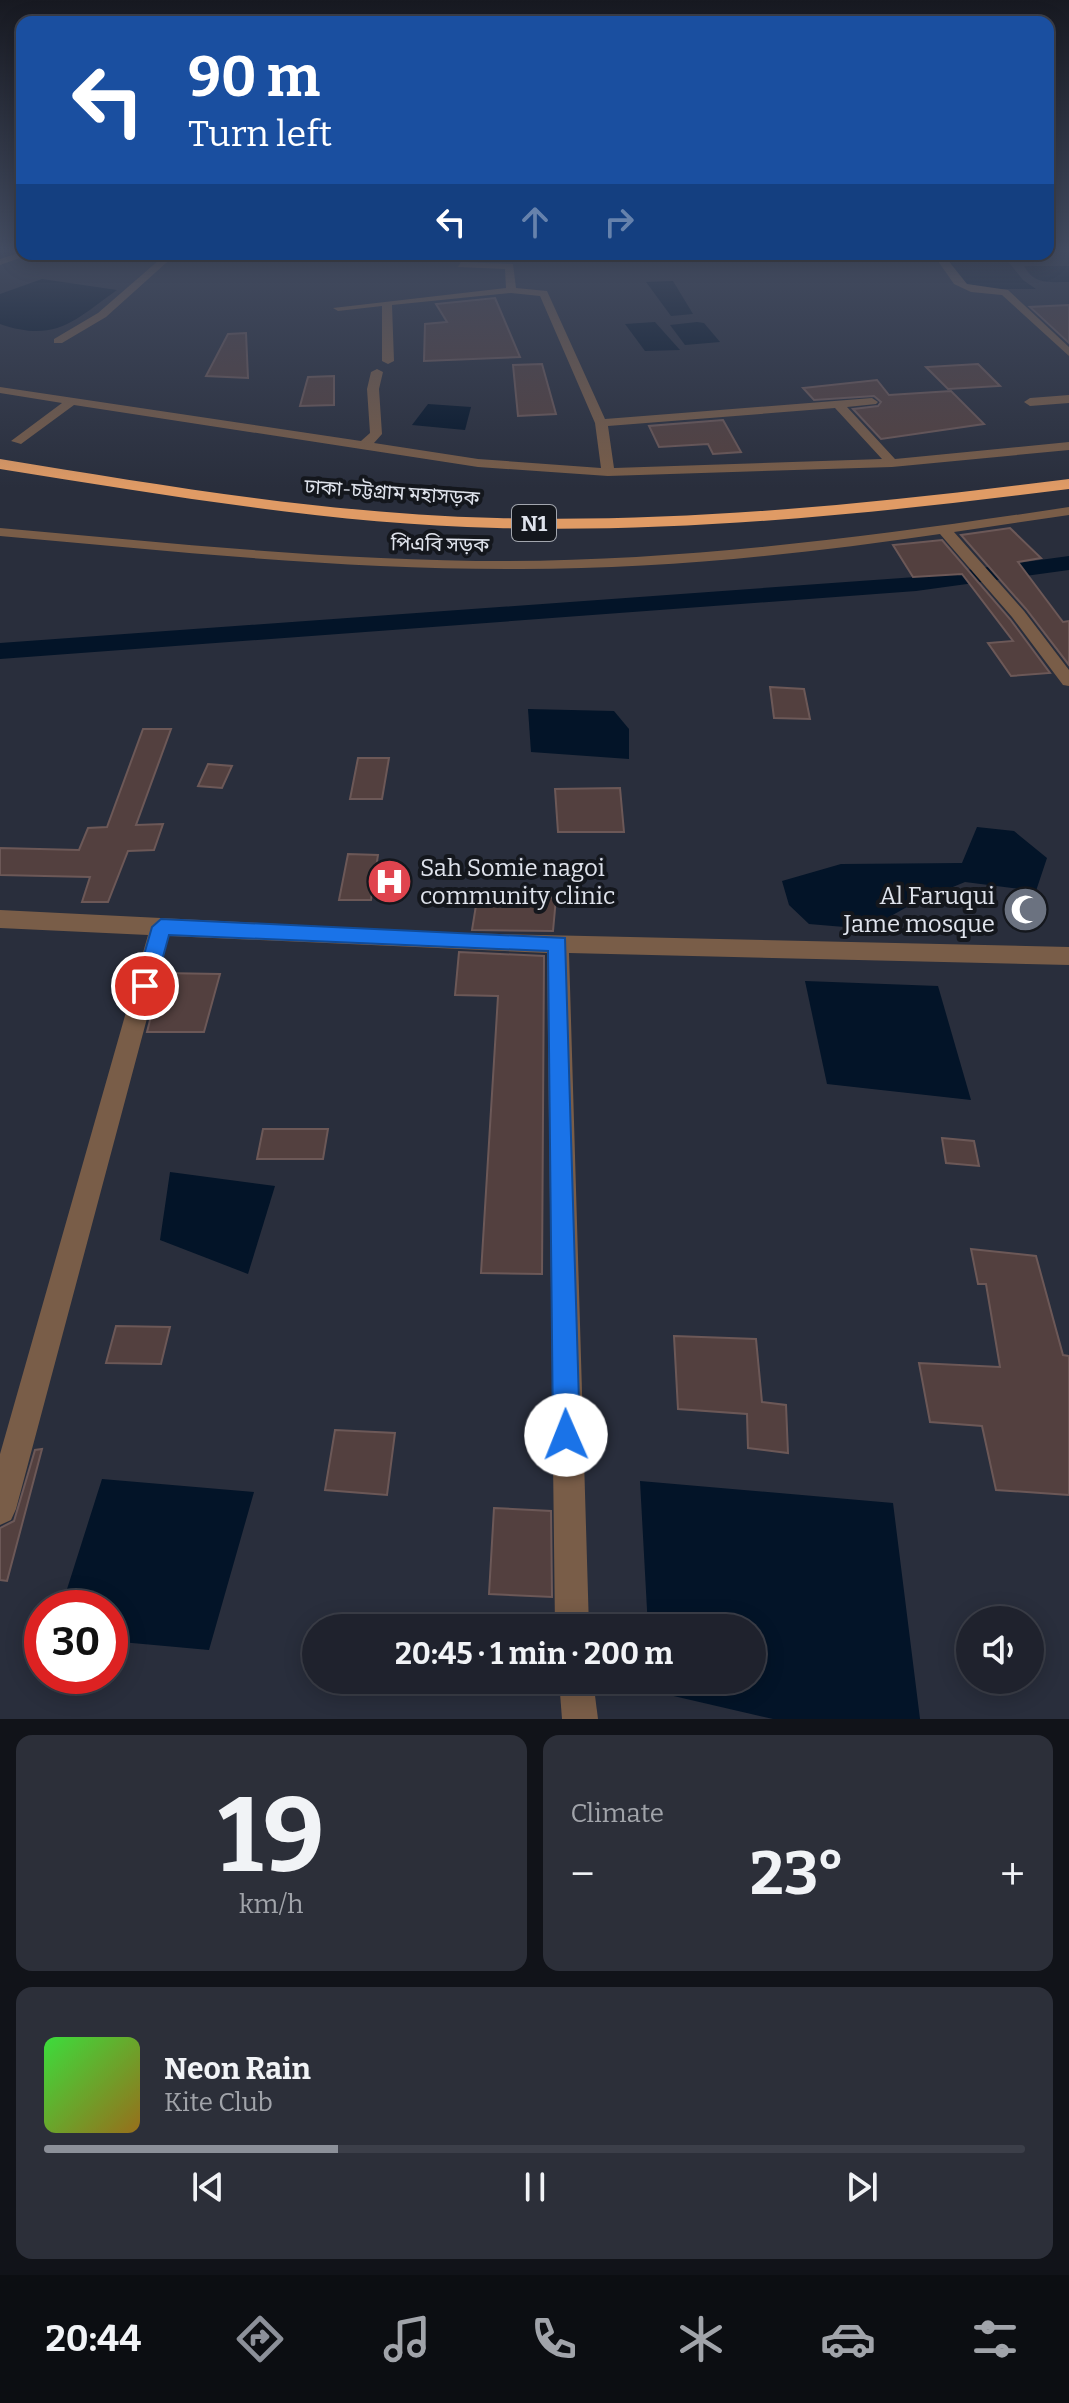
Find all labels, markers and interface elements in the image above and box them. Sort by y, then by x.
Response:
text: 90 m [188,44,320,111]
icon: left [56,48,160,152]
text: Turn left [188,112,332,156]
icon: left [429,200,473,244]
icon: ahead [513,200,557,244]
icon: right [597,200,641,244]
street label: ঢাকা-চট্টগ্রাম মহাসড়ক [303,474,481,510]
road number: N1 [512,505,556,541]
street label: পিএবি সড়ক [390,531,490,557]
place label: Sah Somie nagoi community clinic [420,854,615,910]
hospital icon: Sah Somie nagoi community clinic [365,858,413,906]
place label: Al Faruqui Jame mosque [843,882,995,938]
mosque icon: Al Faruqui Jame mosque [1002,886,1050,934]
pin [111,952,179,1020]
icon: arrive [123,964,167,1008]
position arrow [524,1393,608,1477]
speed limit sign: 30 [24,1590,128,1694]
map controls [956,1606,1044,1694]
button: sound [956,1606,1044,1694]
text: 20:45 · 1 min · 200 m [395,1636,673,1672]
text: 19 [218,1774,324,1899]
text: Climate [571,1798,664,1829]
text: 23° [750,1838,845,1910]
text: − [571,1848,595,1901]
text: + [1000,1848,1025,1901]
text: km/h [239,1889,303,1920]
text: Neon Rain [164,2051,311,2087]
text: Kite Club [164,2087,273,2118]
icon: previous [186,2165,230,2209]
icon: pause [513,2165,557,2209]
icon: next [840,2165,884,2209]
icon: directions [232,2311,288,2367]
icon: music [379,2311,435,2367]
icon: phone [526,2311,582,2367]
icon: climate [673,2311,729,2367]
icon: car [820,2311,876,2367]
icon: filters [967,2311,1023,2367]
text: 20:44 [46,2317,141,2361]

